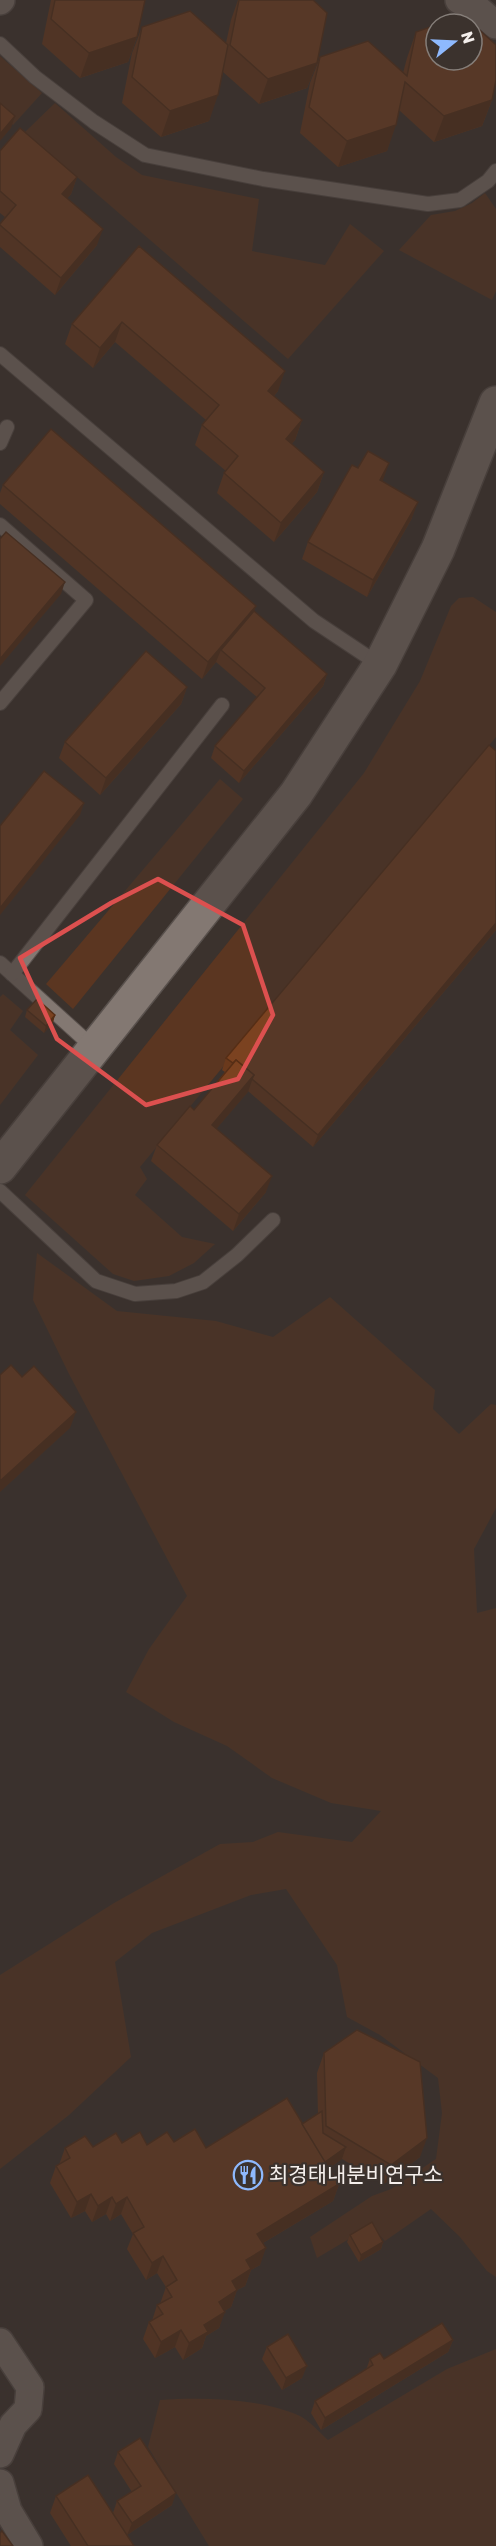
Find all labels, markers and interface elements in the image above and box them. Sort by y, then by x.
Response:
north arrow [424,12,484,72]
text: N [457,29,479,46]
restaurant icon: 최경태내분비연구소 [232,2159,264,2191]
place label: 최경태내분비연구소 [269,2162,443,2187]

